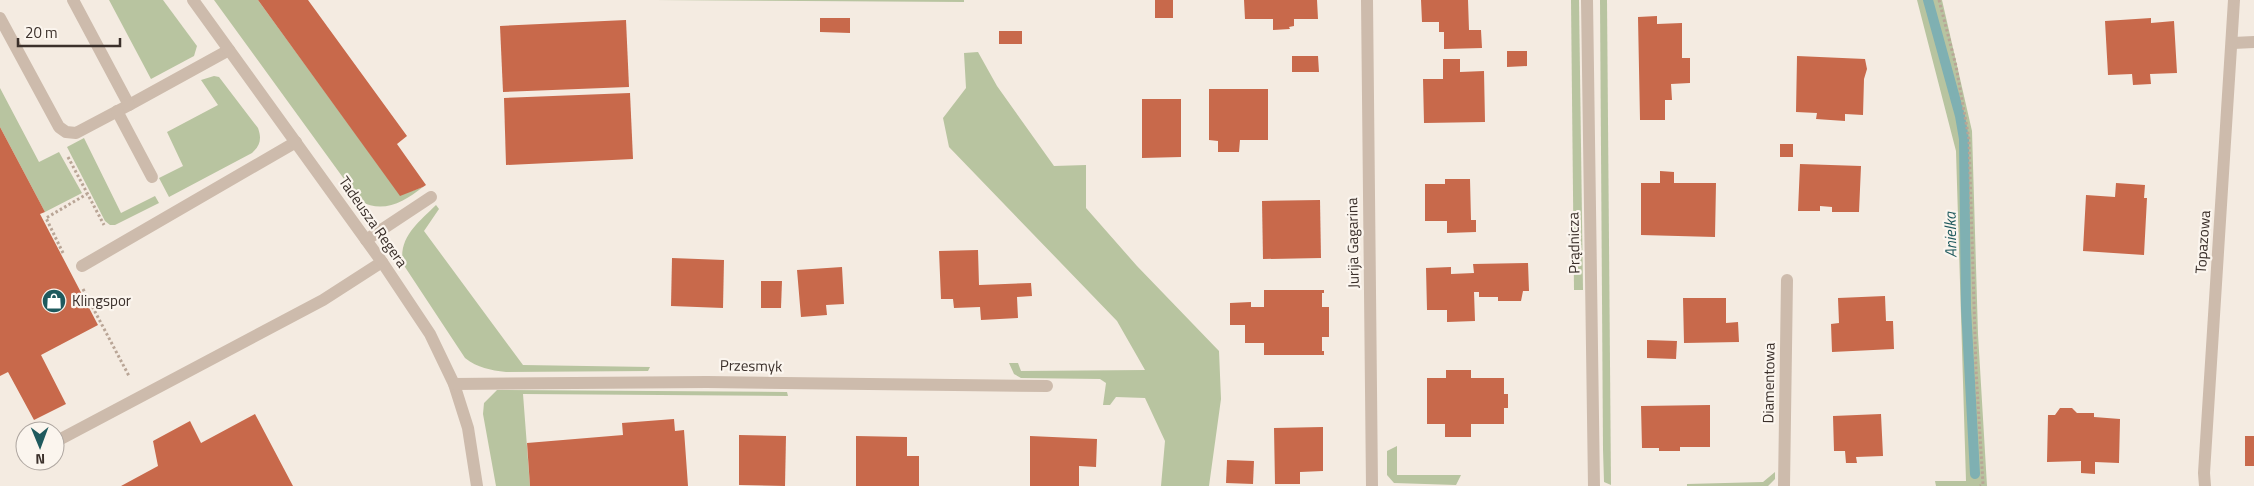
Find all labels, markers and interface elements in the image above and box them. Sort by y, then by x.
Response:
scale bar [18,15,120,47]
text: 20 m [25,21,58,44]
street label: Tadeusza Regera [333,171,414,272]
street label: Jurija Gagarina [1340,197,1365,289]
street label: Topazowa [2189,209,2216,274]
street label: Prądnicza [1561,211,1586,274]
water label: Anielka [1938,211,1962,258]
shop icon: Klingspor [41,288,67,314]
place label: Klingspor [72,289,131,312]
street label: Diamentowa [1756,342,1781,423]
street label: Przesmyk [720,353,782,378]
north arrow [15,421,65,471]
text: N [35,449,45,470]

